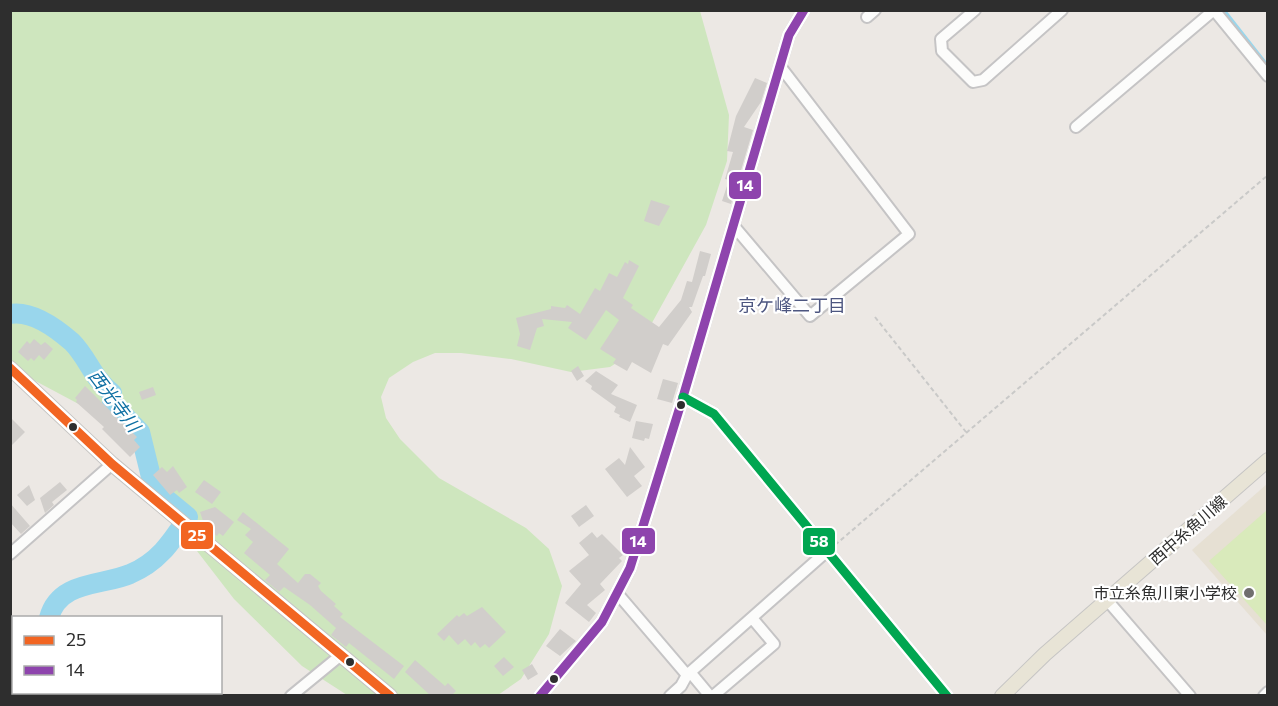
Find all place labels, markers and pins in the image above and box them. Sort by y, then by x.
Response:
unlabelled marker [675,399,687,411]
unlabelled marker [67,421,79,433]
place label: 市立糸魚川東小学校 [1093,583,1237,602]
marker: 市立糸魚川東小学校 [1242,586,1256,600]
unlabelled marker [344,656,356,668]
unlabelled marker [548,673,560,685]

